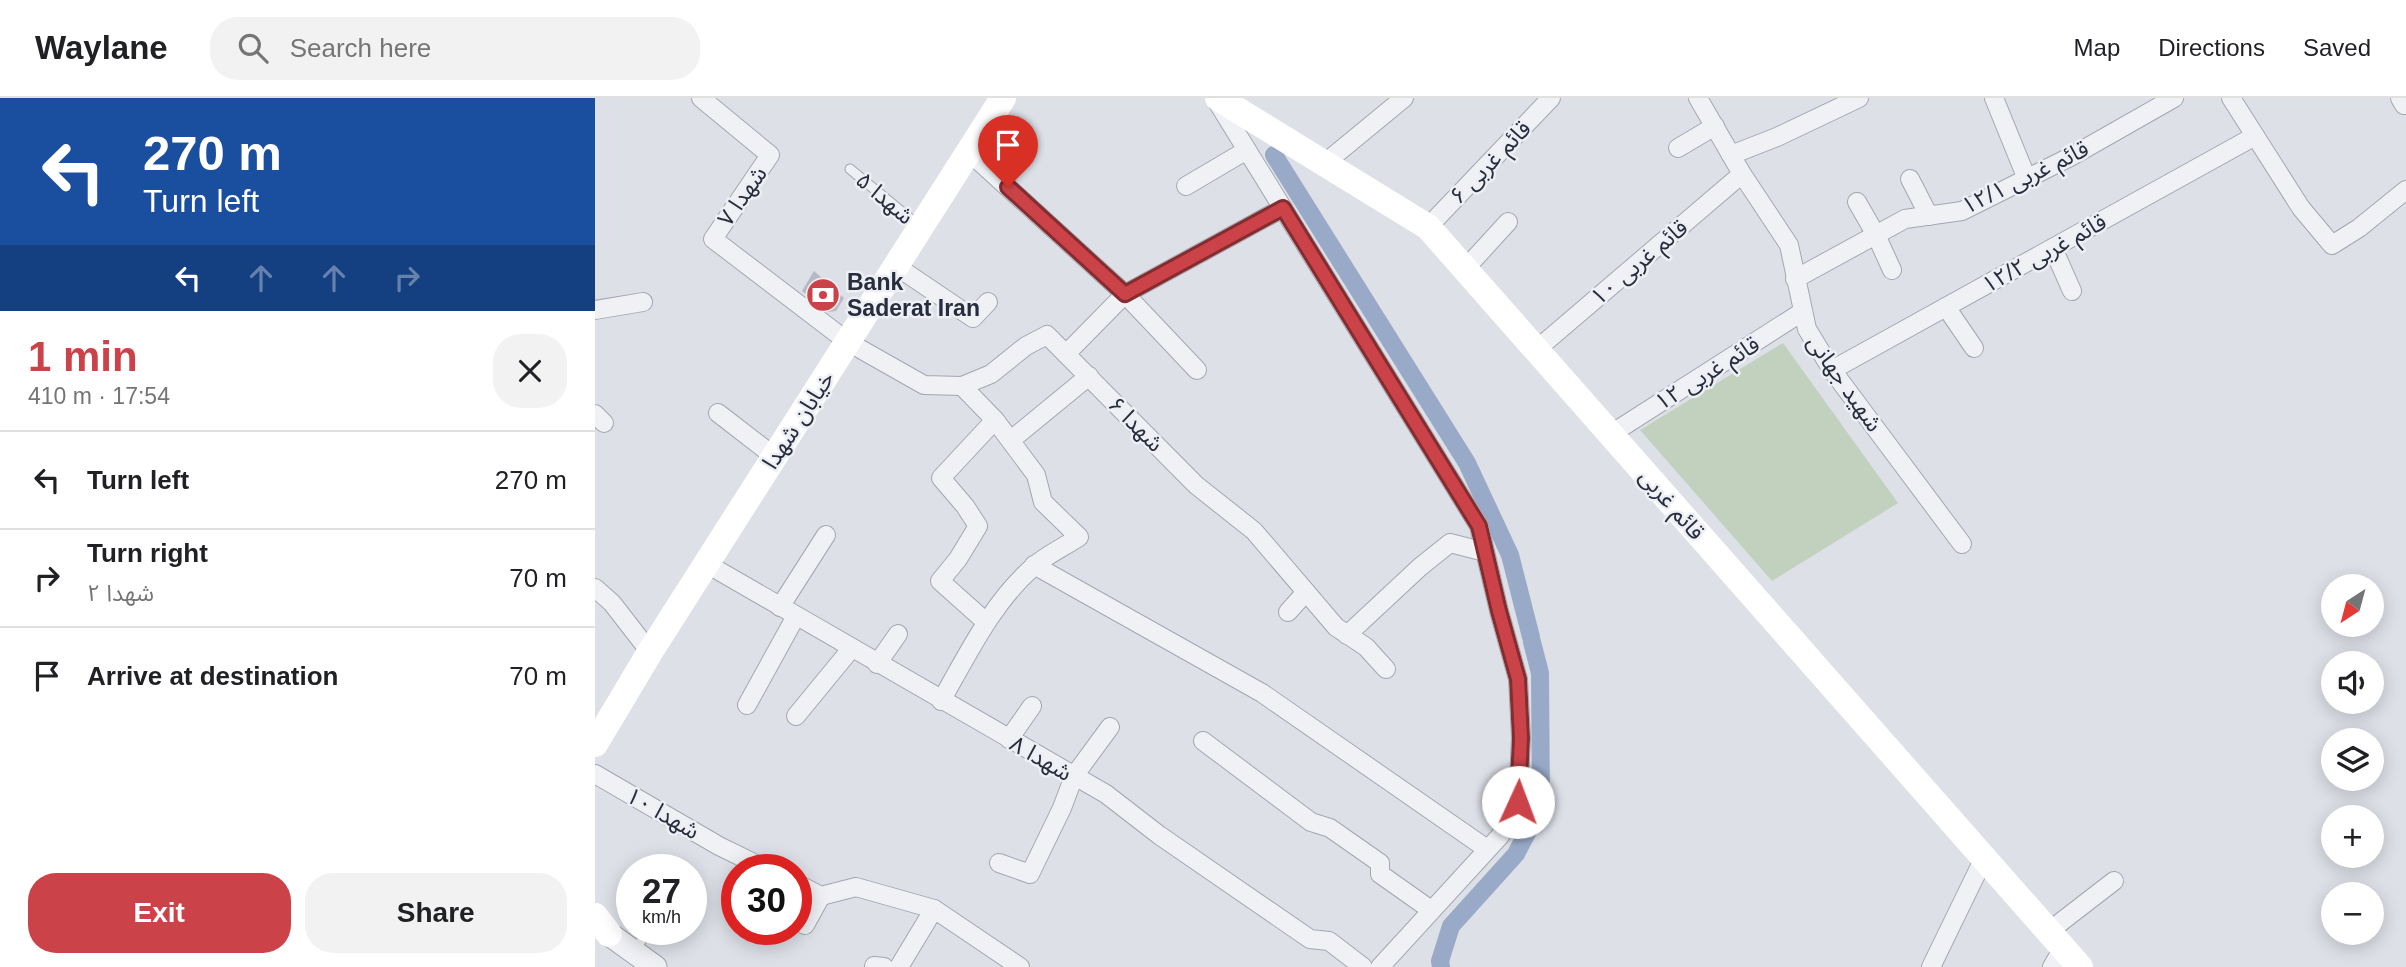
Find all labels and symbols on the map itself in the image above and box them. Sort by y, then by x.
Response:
pin [978,115,1038,187]
street label: قائم غربی ۶ [1444,115,1539,212]
street label: قائم غربی ۱۲/۱ [1957,135,2094,222]
street label: شهدا ۷ [712,161,772,231]
street label: شهدا ۵ [851,167,919,229]
street label: قائم غربی ۱۲/۲ [1977,208,2113,301]
street label: قائم غربی ۱۰ [1585,214,1695,313]
place label: Bank Saderat Iran [847,269,980,321]
bank icon: Bank Saderat Iran [804,276,842,314]
street label: شهید جهانی [1802,330,1888,436]
street label: قائم غربی ۱۲ [1650,331,1766,419]
street label: خیابان شهدا [757,366,839,474]
street label: شهدا ۶ [1103,391,1169,457]
street label: قائم غربی [1631,463,1710,547]
north arrow [2321,574,2383,637]
street label: شهدا ۸ [1006,730,1076,786]
position arrow [1481,765,1555,839]
street label: شهدا ۱۰ [622,782,704,844]
speed limit sign: 30 [721,854,812,945]

